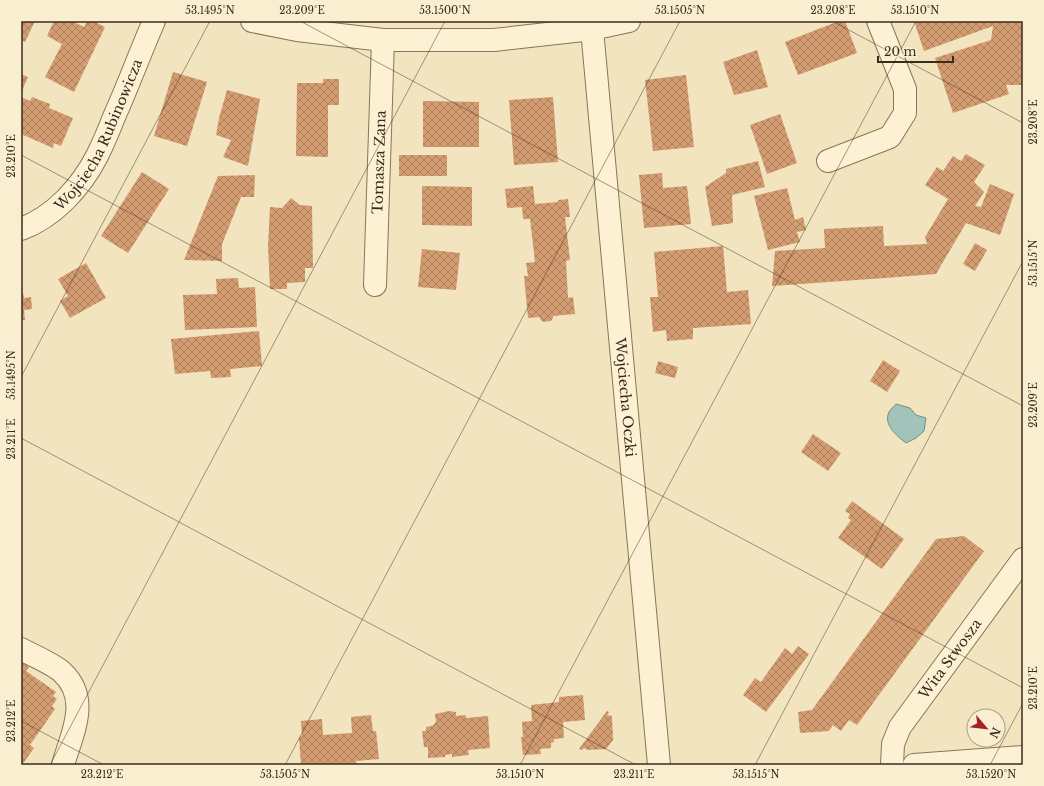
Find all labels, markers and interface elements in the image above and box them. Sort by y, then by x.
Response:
text: 53.1495°N [185,4,235,17]
text: 23.209°E [279,4,325,17]
text: 53.1500°N [419,4,471,17]
text: 53.1505°N [655,4,705,17]
text: 23.208°E [810,4,856,17]
text: 53.1510°N [891,4,939,17]
scale bar [878,38,953,64]
text: 20 m [884,44,916,59]
street label: Wojciecha Rubinowicza [50,56,146,215]
text: 23.208°E [1027,99,1040,145]
street label: Tomasza Zana [368,110,390,214]
text: 23.210°E [5,134,18,178]
text: 53.1515°N [1027,239,1040,287]
street label: Wojciecha Oczki [611,336,640,458]
text: 53.1495°N [5,350,18,400]
text: 23.209°E [1027,382,1040,428]
text: 23.211°E [5,419,18,459]
street label: Wita Stwosza [914,615,985,703]
text: 23.210°E [1027,666,1040,710]
text: 23.212°E [5,700,18,742]
north arrow [966,708,1006,748]
text: N [986,725,1003,741]
text: 23.212°E [81,768,123,781]
text: 53.1505°N [260,768,310,781]
text: 53.1510°N [496,768,544,781]
text: 23.211°E [614,768,654,781]
text: 53.1515°N [732,768,780,781]
text: 53.1520°N [966,768,1016,781]

